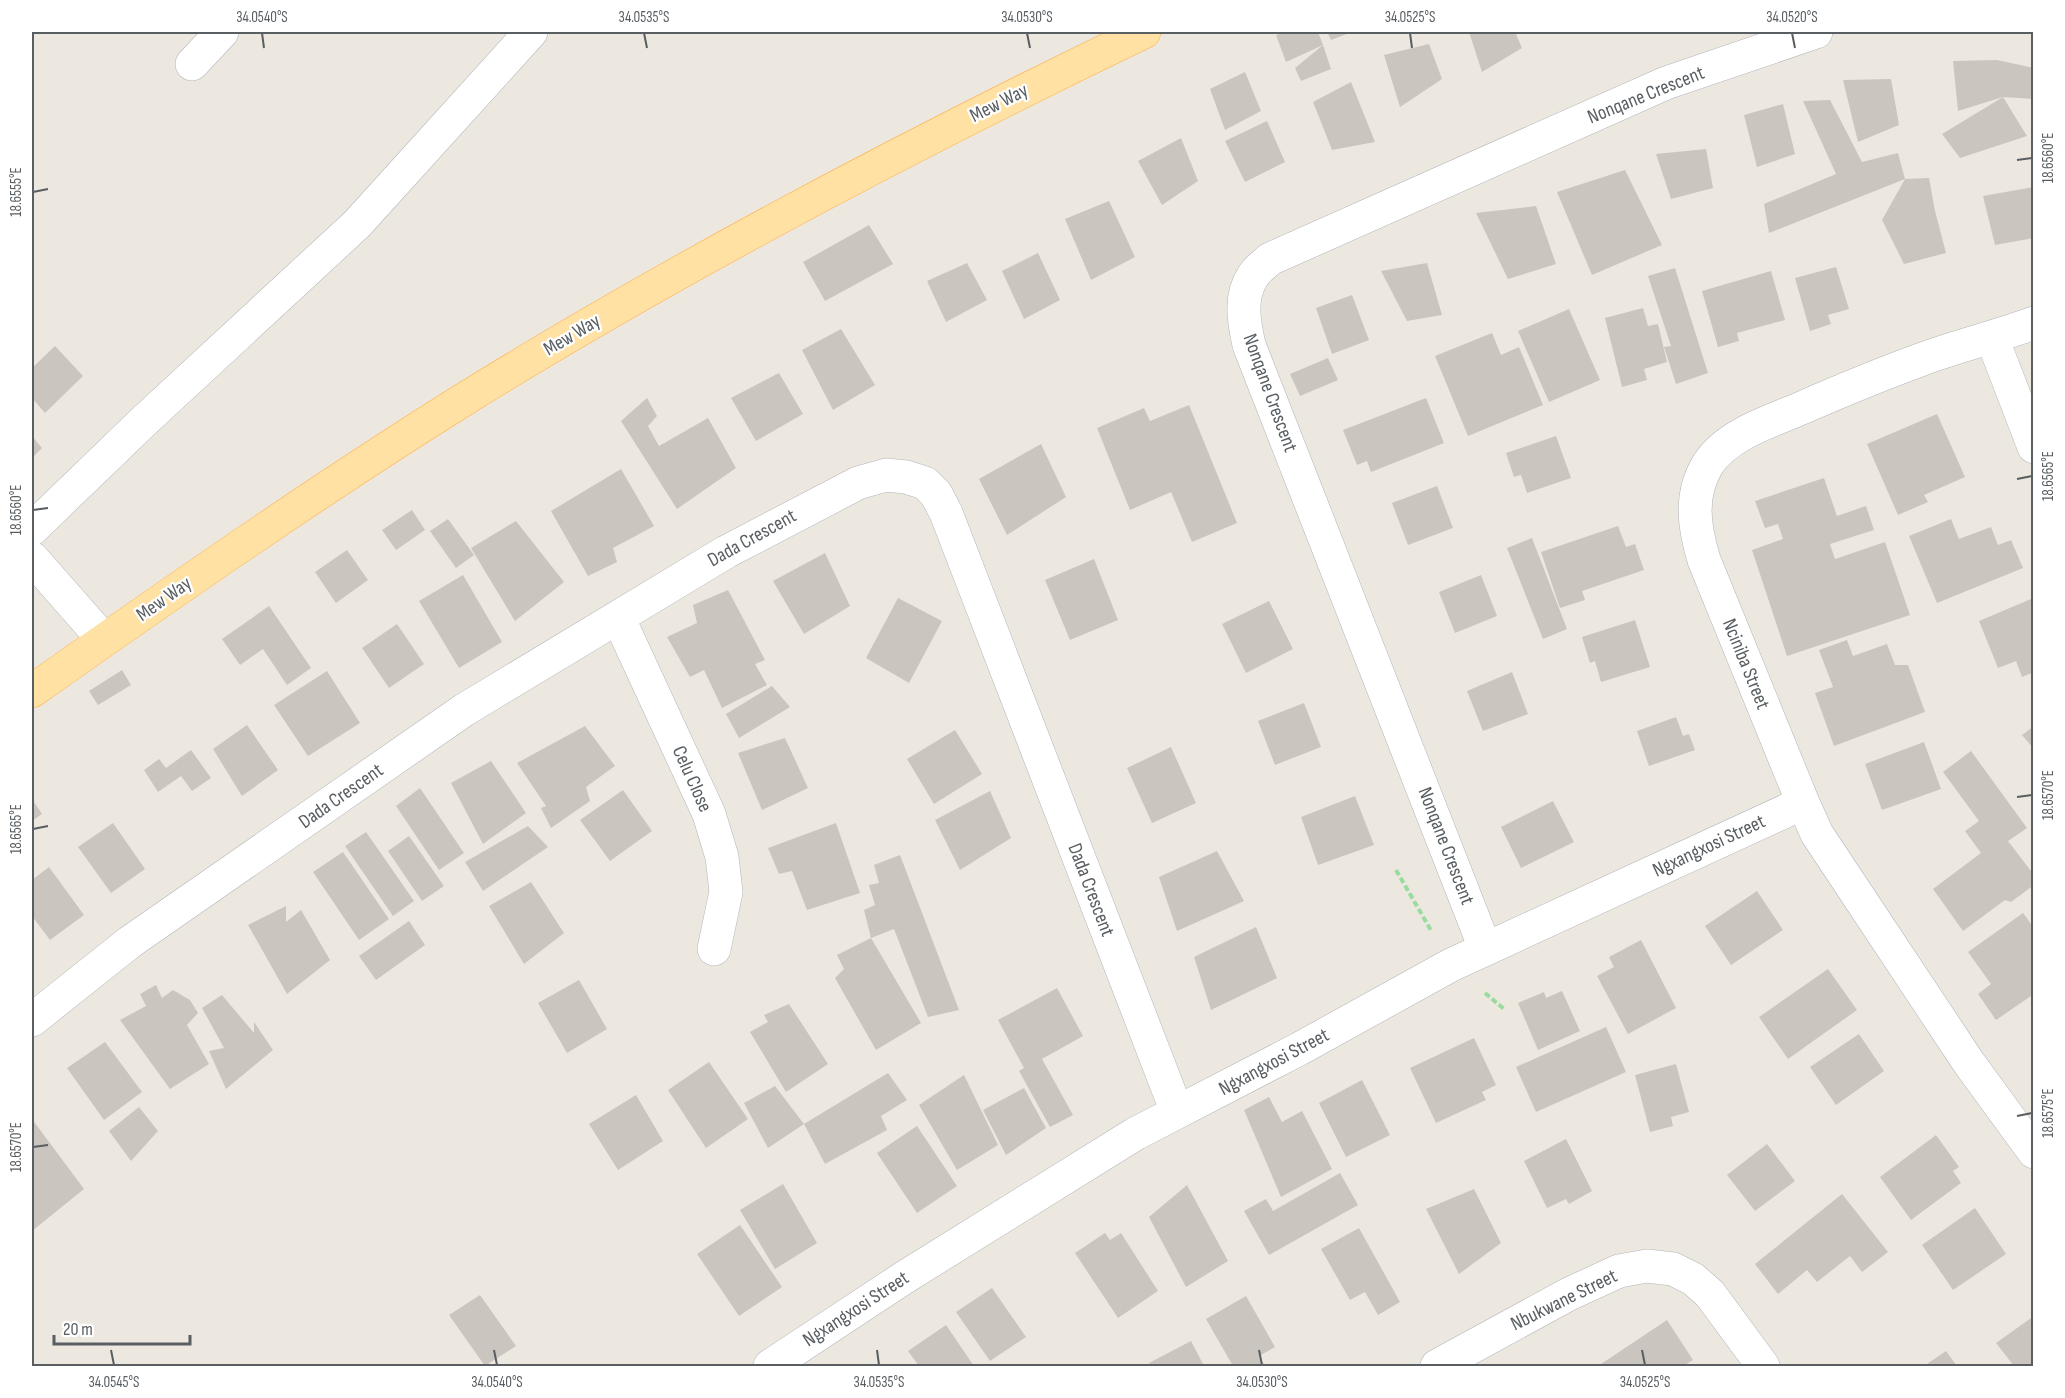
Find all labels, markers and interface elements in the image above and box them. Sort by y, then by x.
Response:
text: 34.0540°S [236,8,288,27]
text: 34.0535°S [619,8,669,27]
text: 34.0530°S [1001,8,1053,27]
text: 34.0525°S [1385,8,1435,27]
text: 34.0520°S [1766,8,1818,27]
street label: Nonqane Crescent [1584,61,1708,129]
street label: Mew Way [966,78,1032,128]
text: 18.6560°E [2039,133,2058,183]
text: 18.6555°E [7,167,26,217]
street label: Mew Way [539,309,605,361]
street label: Nonqane Crescent [1238,331,1302,455]
text: 18.6565°E [2039,451,2058,501]
text: 18.6560°E [7,485,26,535]
street label: Dada Crescent [703,504,801,572]
street label: Mew Way [132,571,197,627]
street label: Nciniba Street [1717,615,1775,713]
street label: Celu Close [667,742,717,816]
street label: Dada Crescent [294,758,388,834]
text: 18.6570°E [2039,770,2058,820]
street label: Nonqane Crescent [1413,784,1479,908]
text: 18.6565°E [7,804,26,854]
street label: Ngxangxosi Street [1649,809,1769,883]
street label: Dada Crescent [1062,840,1120,940]
street label: Ngxangxosi Street [1215,1023,1333,1101]
text: 18.6575°E [2039,1088,2058,1138]
text: 18.6570°E [7,1122,26,1172]
street label: Nbukwane Street [1507,1264,1621,1336]
street label: Ngxangxosi Street [799,1266,913,1352]
scale bar [54,1308,190,1346]
text: 20 m [63,1319,93,1340]
text: 34.0545°S [89,1373,139,1392]
text: 34.0540°S [471,1373,523,1392]
text: 34.0535°S [854,1373,904,1392]
text: 34.0530°S [1236,1373,1288,1392]
text: 34.0525°S [1620,1373,1670,1392]

